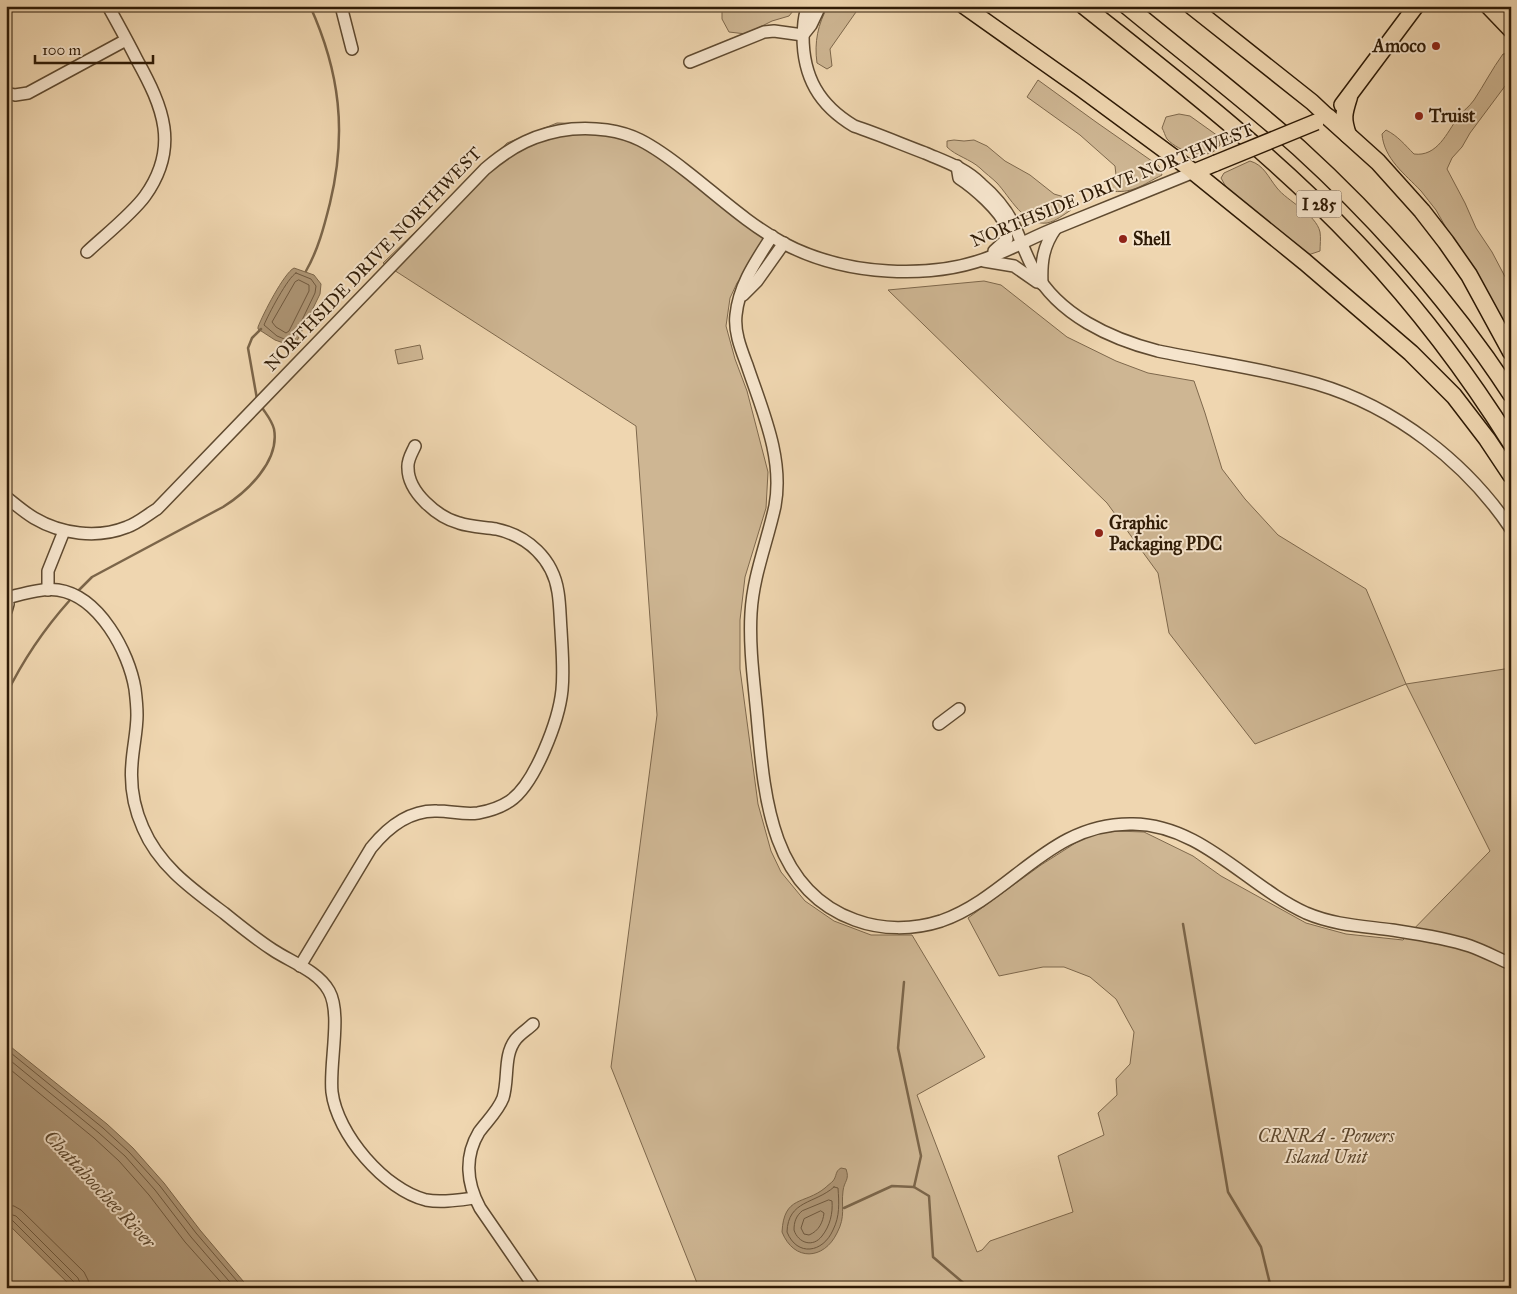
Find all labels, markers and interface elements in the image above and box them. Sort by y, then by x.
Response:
scale bar [35,32,152,64]
place label: Amoco [1372,35,1426,57]
marker: Amoco [1430,40,1442,52]
text: 100 m [42,41,82,59]
place label: Truist [1428,105,1476,127]
marker: Truist [1413,110,1425,122]
street label: NORTHSIDE DRIVE NORTHWEST [967,118,1257,252]
street label: NORTHSIDE DRIVE NORTHWEST [260,142,486,376]
road number: I 285 [1296,190,1342,218]
place label: Shell [1133,228,1172,250]
marker: Shell [1117,233,1129,245]
place label: Graphic Packaging PDC [1109,512,1222,556]
marker: Graphic Packaging PDC [1093,527,1105,539]
water label: Chattahoochee River [39,1125,161,1254]
park label: CRNRA - Powers Island Unit [1258,1125,1395,1168]

